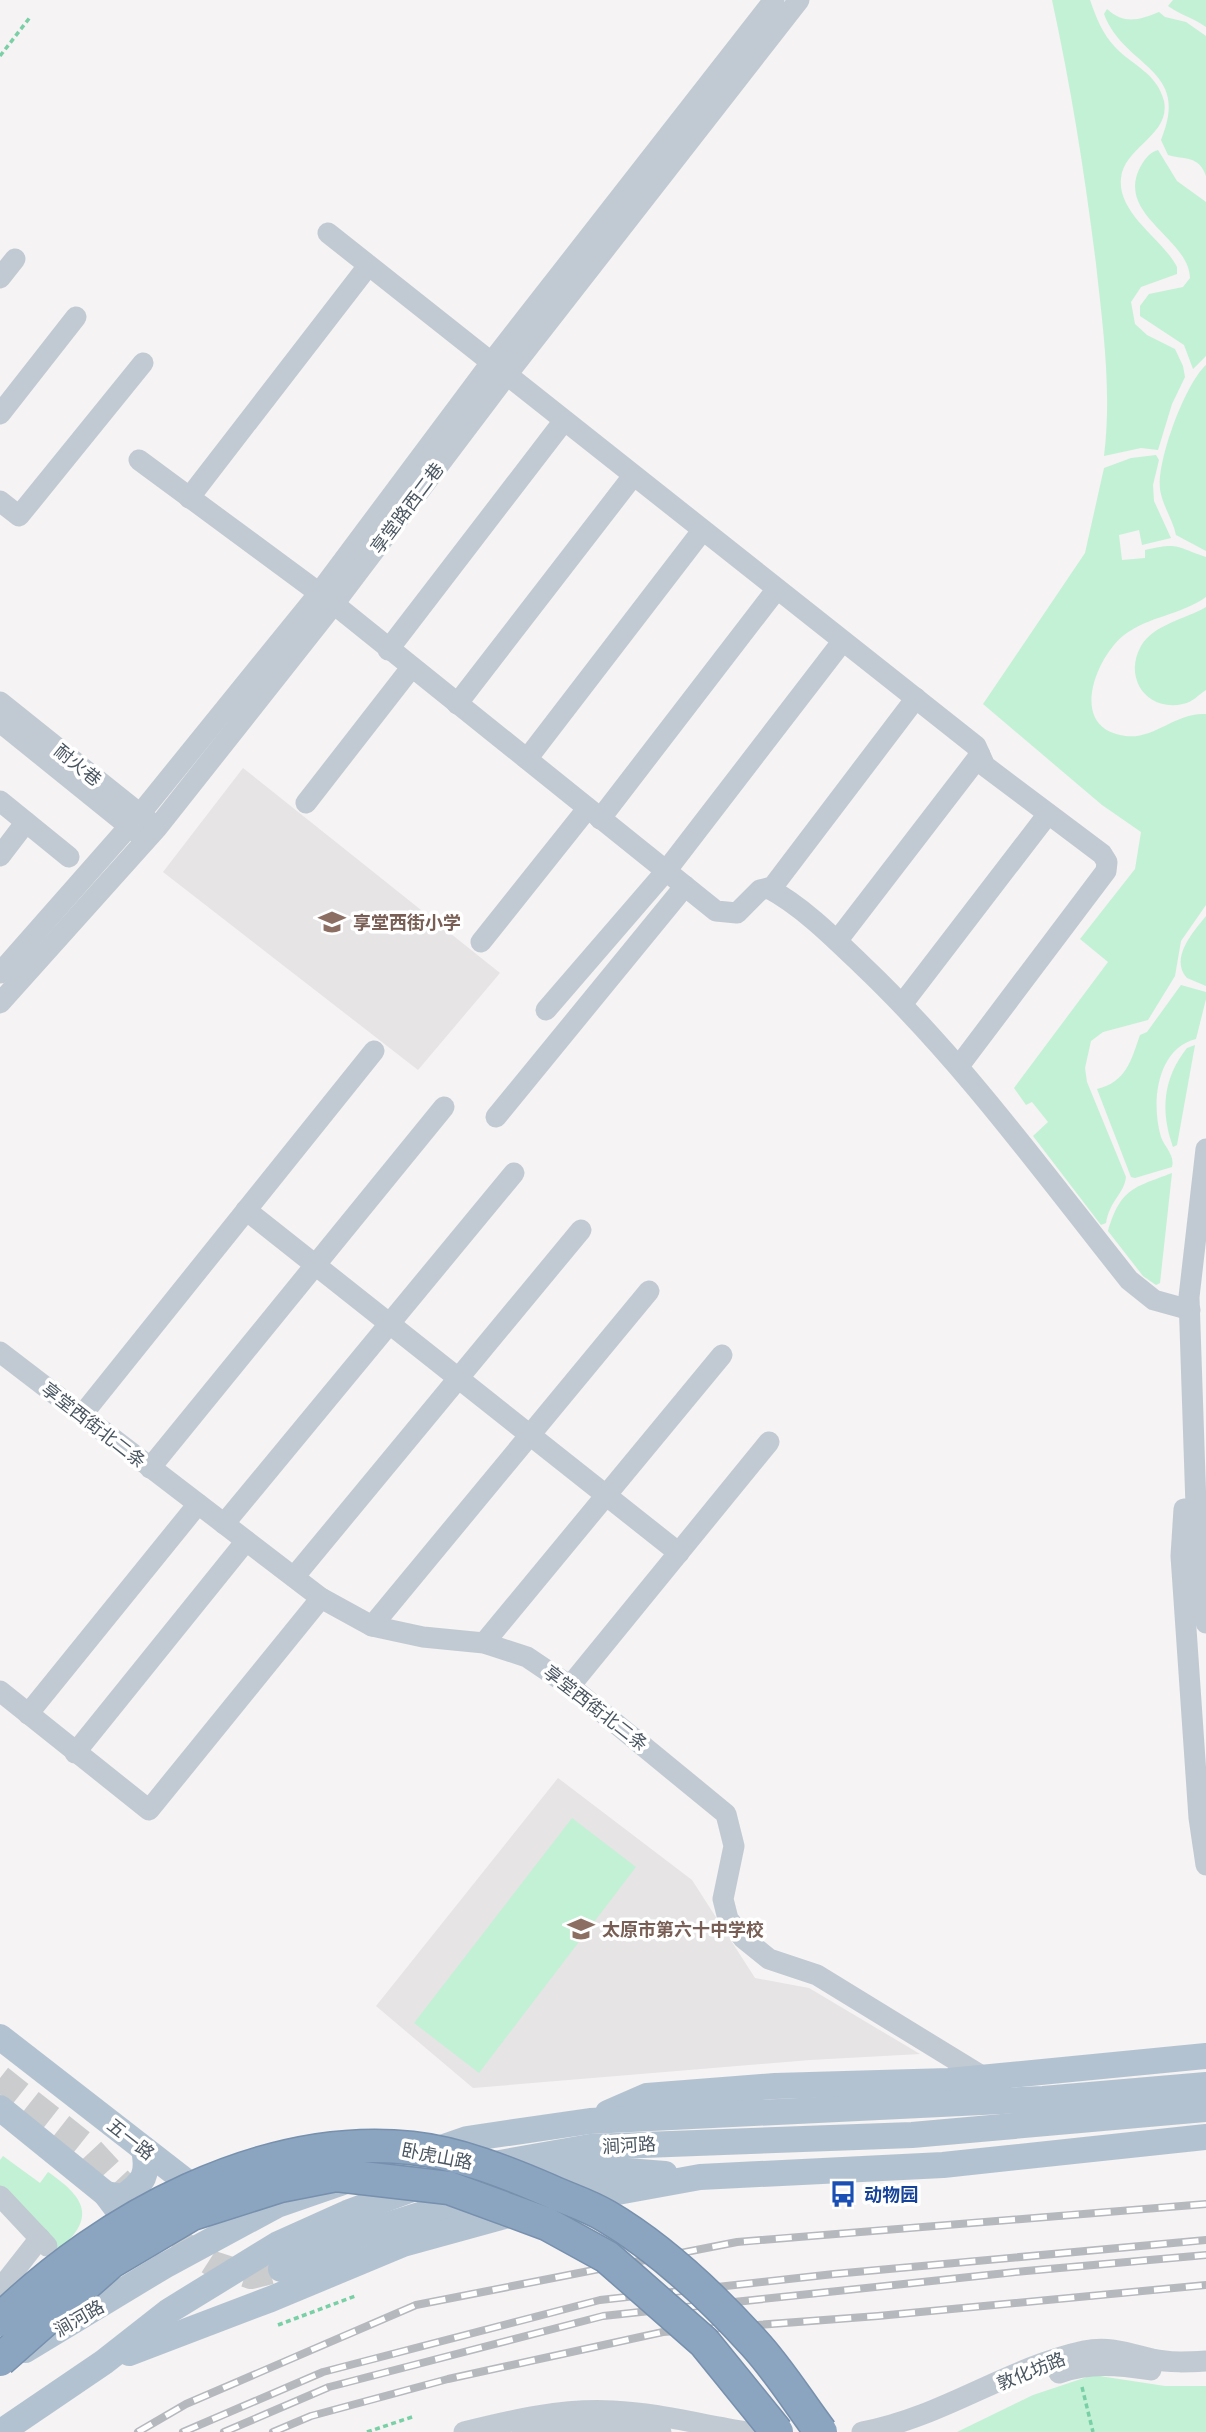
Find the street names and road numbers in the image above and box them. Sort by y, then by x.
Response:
street label: 享堂路西二巷 [365,458,449,558]
street label: 耐火巷 [50,739,106,791]
street label: 享堂西街北二条 [37,1377,151,1473]
street label: 享堂西街北二条 [539,1660,653,1756]
street label: 五一路 [103,2113,159,2165]
street label: 涧河路 [601,2132,657,2158]
street label: 卧虎山路 [399,2138,475,2174]
street label: 涧河路 [50,2295,108,2341]
street label: 敦化坊路 [993,2347,1069,2395]

